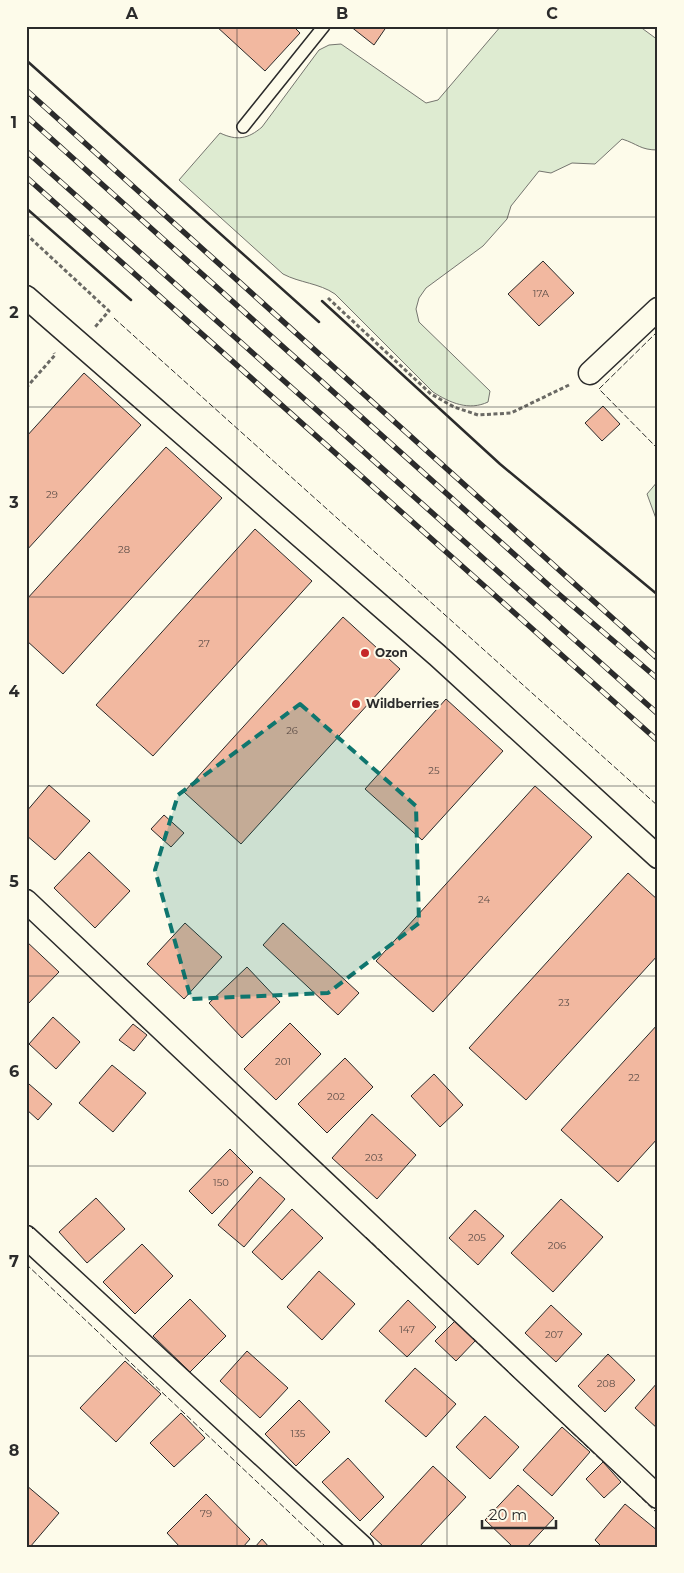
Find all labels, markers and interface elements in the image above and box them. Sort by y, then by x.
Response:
text: A [125,4,139,23]
text: B [336,4,348,23]
text: C [546,4,558,23]
text: 1 [11,113,17,132]
house number: 17А [533,287,550,300]
text: 2 [9,303,19,322]
house number: 29 [46,488,58,501]
text: 3 [8,493,19,512]
house number: 28 [118,543,130,556]
house number: 27 [198,637,210,650]
place label: Ozon [375,645,408,660]
marker: Ozon [359,647,371,659]
text: 4 [8,682,20,701]
place label: Wildberries [366,696,440,711]
marker: Wildberries [350,698,362,710]
house number: 26 [286,724,298,737]
house number: 25 [428,764,440,777]
text: 5 [9,872,19,891]
house number: 24 [478,893,490,906]
house number: 23 [558,996,570,1009]
house number: 201 [275,1055,291,1068]
text: 6 [9,1062,19,1081]
house number: 22 [628,1071,640,1084]
house number: 202 [327,1090,345,1103]
house number: 203 [365,1151,383,1164]
house number: 150 [213,1176,229,1189]
house number: 205 [468,1231,486,1244]
house number: 206 [548,1239,566,1252]
text: 7 [9,1252,19,1271]
house number: 147 [399,1323,415,1336]
house number: 207 [545,1328,563,1341]
house number: 208 [597,1377,615,1390]
house number: 135 [291,1427,306,1440]
text: 8 [9,1441,19,1460]
scale bar [482,1498,555,1530]
text: 20 m [489,1505,527,1524]
house number: 79 [200,1507,212,1520]

